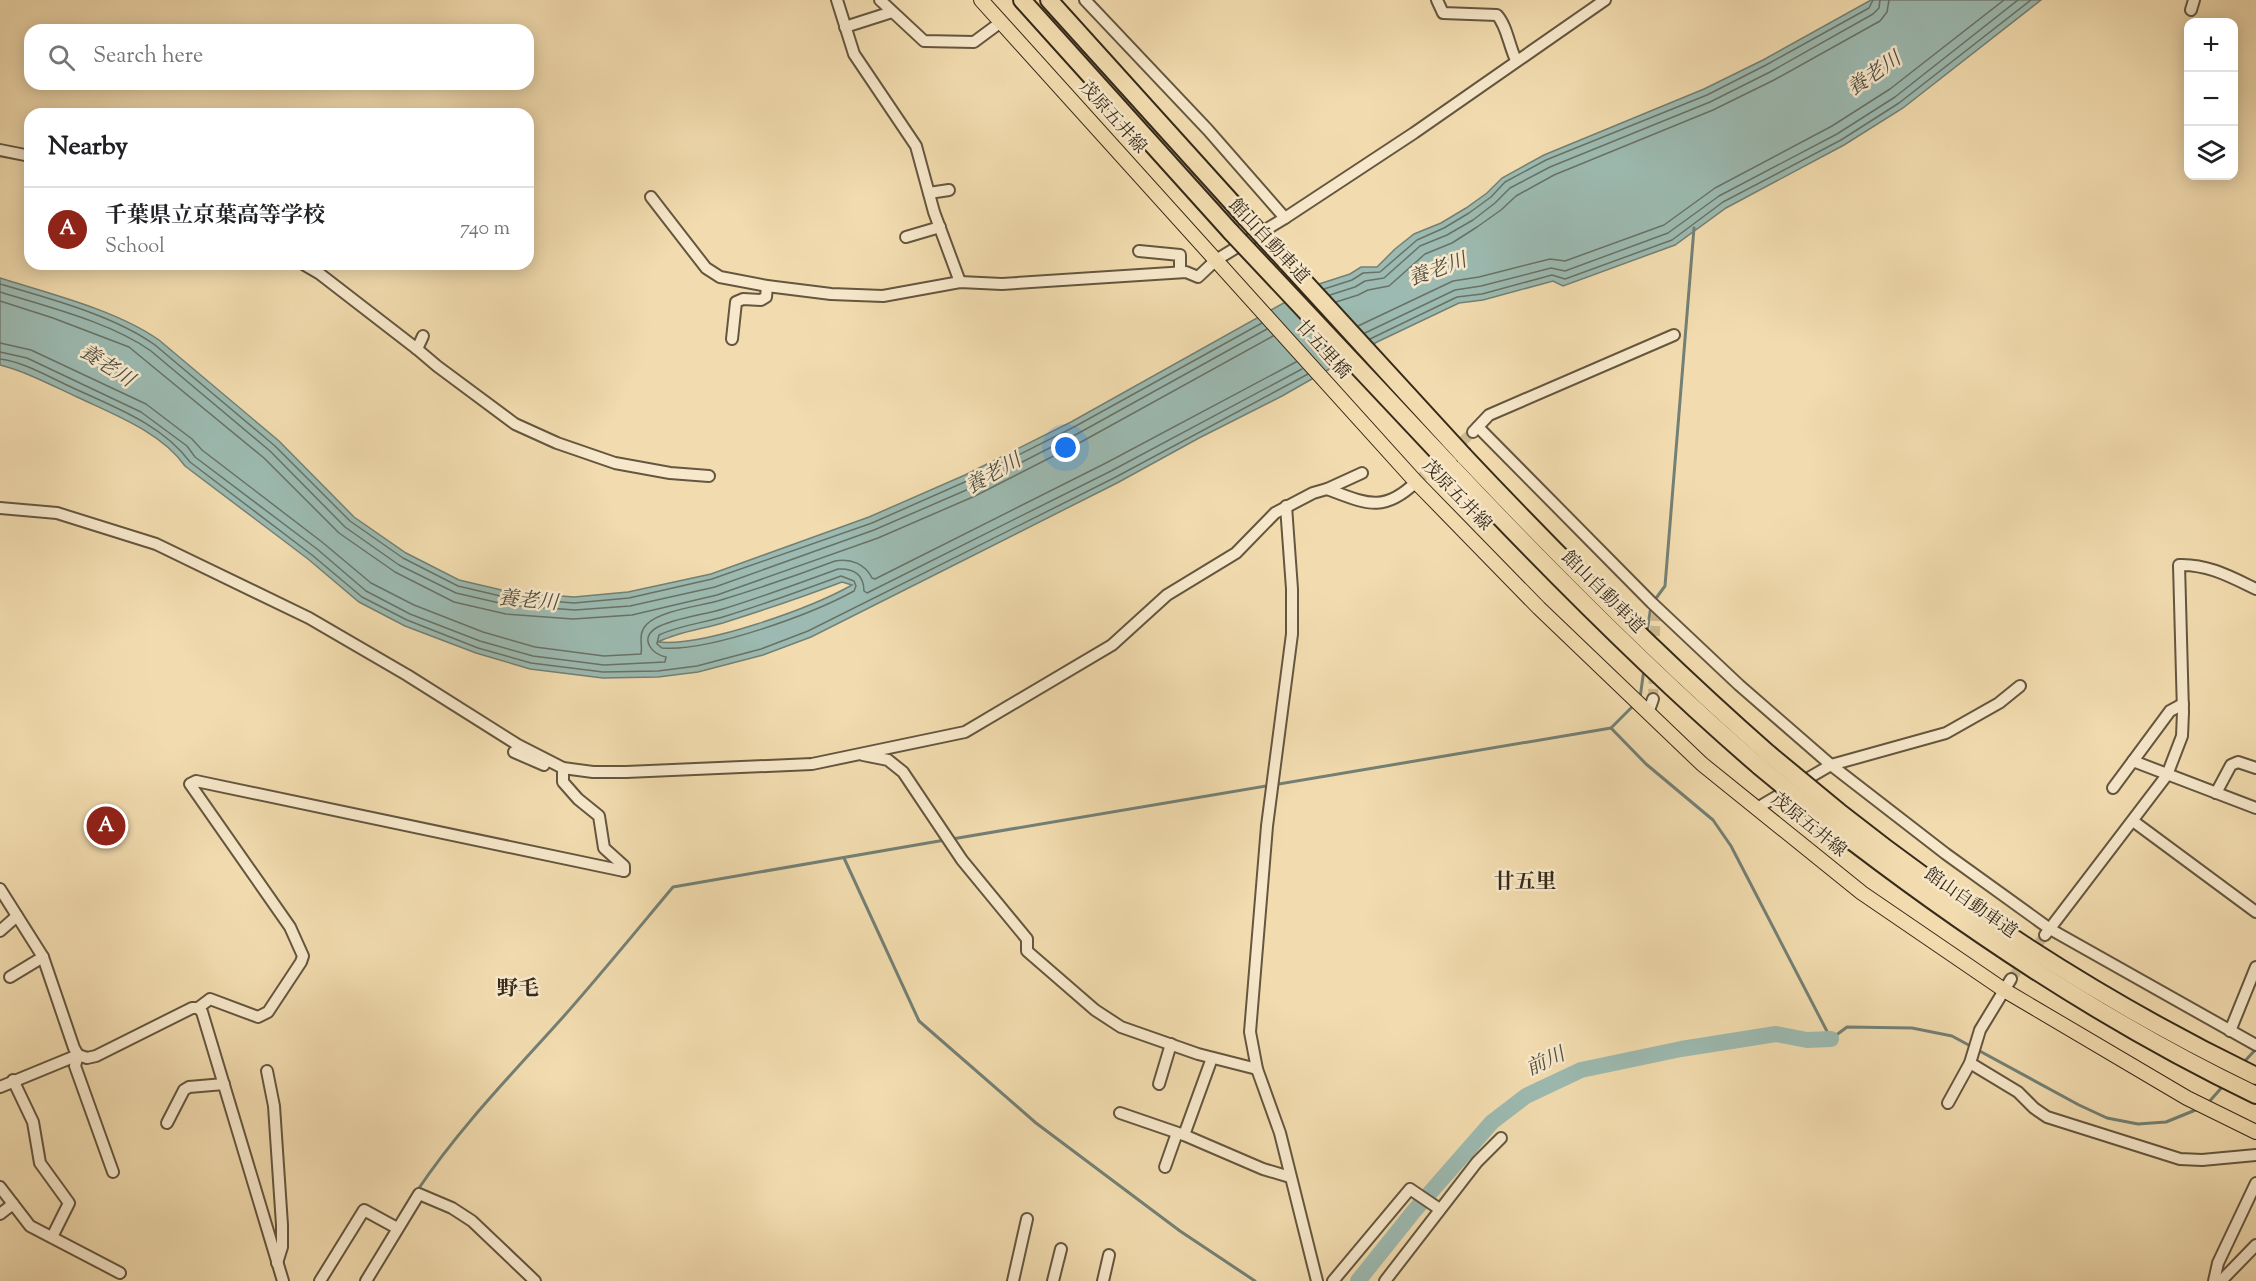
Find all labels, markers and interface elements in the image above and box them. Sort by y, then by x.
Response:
map controls [2184,18,2238,180]
button: + [2184,18,2238,72]
search box [24,24,534,90]
icon: search [45,41,78,74]
text: Search here [93,41,203,73]
water label: 養老川 [1842,45,1910,104]
button: − [2184,72,2238,126]
street label: 茂原五井線 [1072,76,1152,160]
button: layers [2184,126,2238,180]
text: Nearby [48,129,128,166]
street label: 館山自動車道 [1222,194,1314,290]
text: 千葉県立京葉高等学校 [105,201,325,233]
text: A [59,215,76,244]
text: 740 m [460,215,510,244]
text: School [105,233,165,262]
water label: 養老川 [1405,246,1473,295]
street label: 廿五里橋 [1288,315,1356,385]
water label: 養老川 [73,339,141,397]
your location [1051,433,1080,462]
water label: 養老川 [961,446,1029,503]
street label: 茂原五井線 [1415,455,1497,537]
street label: 館山自動車道 [1555,546,1649,640]
water label: 養老川 [497,585,561,619]
street label: 茂原五井線 [1765,788,1851,864]
pin: A [86,804,126,848]
street label: 館山自動車道 [1918,862,2022,946]
district label: 廿五里 [1494,868,1557,898]
district label: 野毛 [497,975,539,1005]
water label: 前川 [1522,1041,1572,1085]

